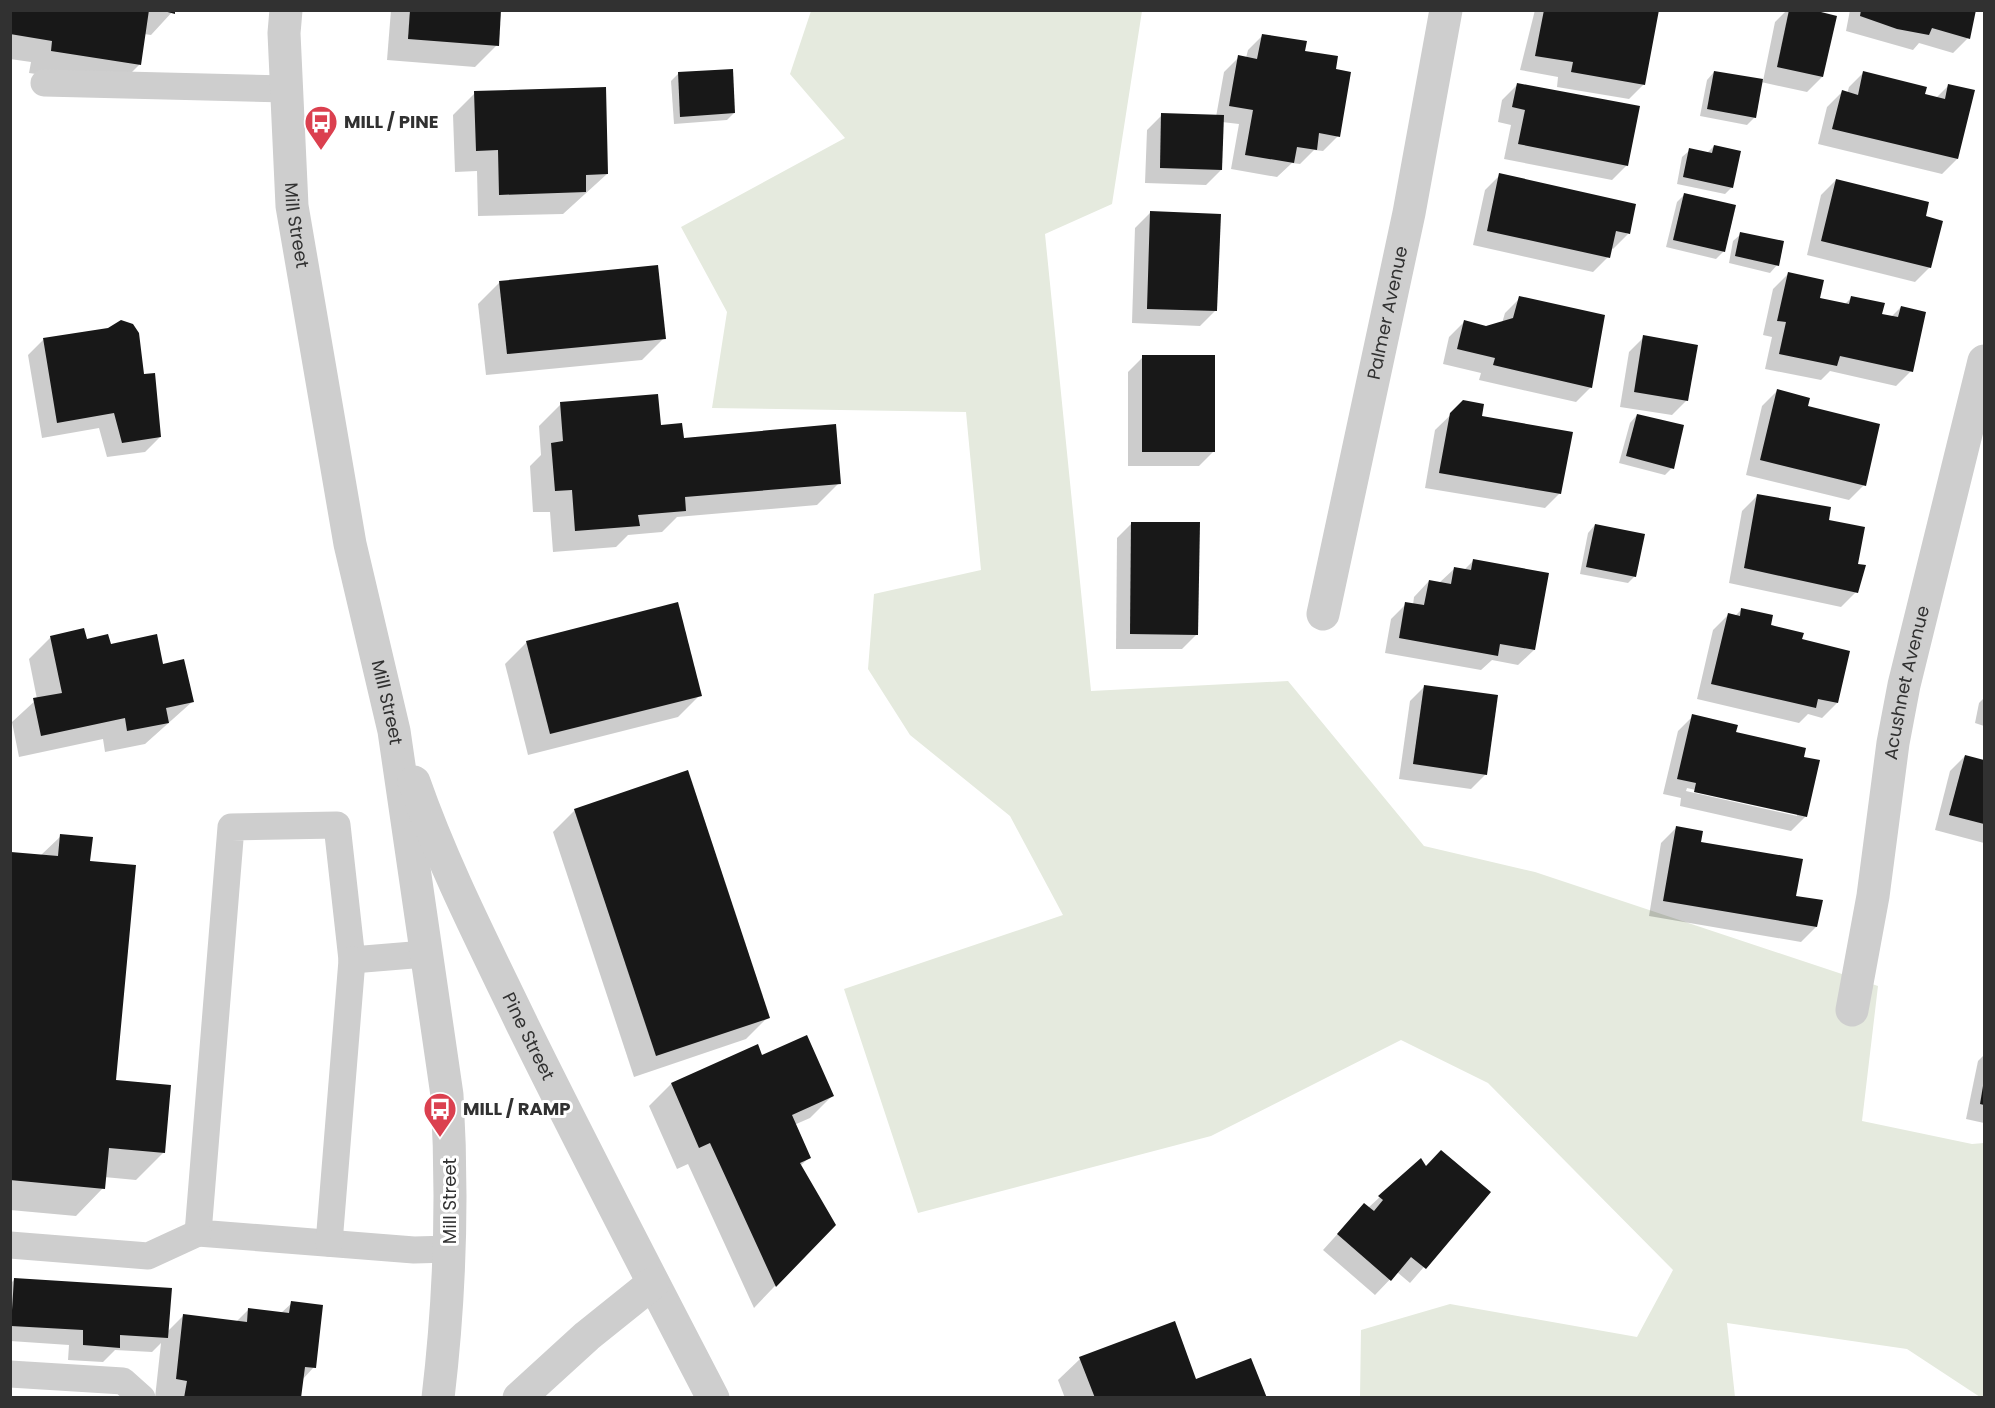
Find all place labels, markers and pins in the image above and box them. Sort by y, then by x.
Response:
bus stop icon: MILL / PINE [303,104,339,151]
place label: MILL / PINE [344,109,439,134]
bus stop icon: MILL / RAMP [422,1091,458,1138]
place label: MILL / RAMP [463,1096,571,1121]

